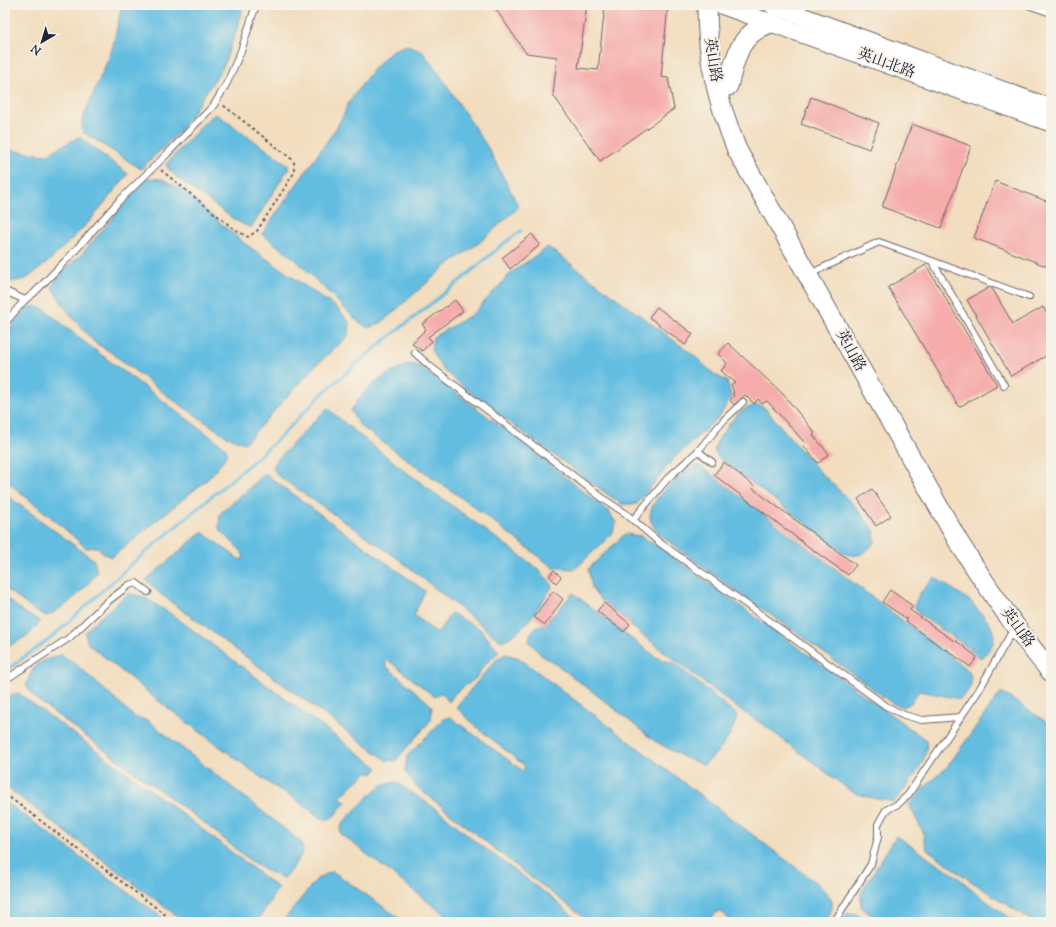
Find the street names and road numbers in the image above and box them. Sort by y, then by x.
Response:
street label: 英山路 [698,36,726,84]
street label: 英山北路 [854,44,918,84]
street label: 英山路 [830,326,870,376]
street label: 英山路 [995,604,1039,652]

